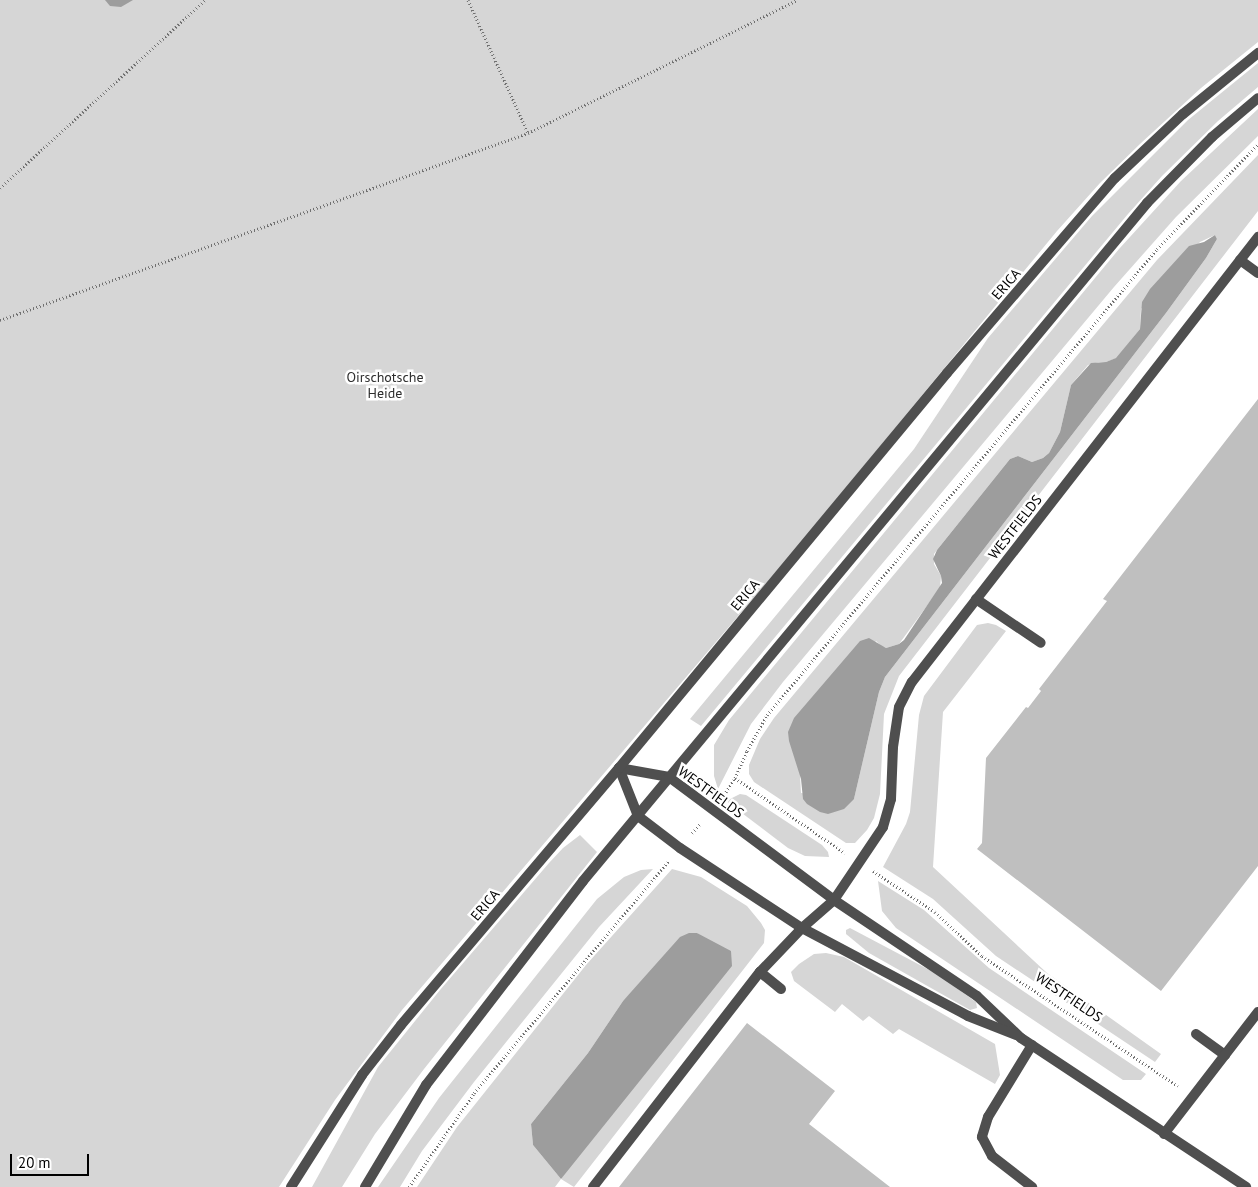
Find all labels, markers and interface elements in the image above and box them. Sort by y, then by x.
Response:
street label: ERICA [988,265,1024,303]
park label: Oirschotsche Heide [346,369,424,402]
street label: WESTFIELDS [985,492,1045,562]
street label: ERICA [727,576,763,614]
street label: WESTFIELDS [675,763,747,821]
street label: ERICA [467,886,503,924]
street label: WESTFIELDS [1032,969,1106,1025]
scale bar [12,1144,91,1176]
text: 20 m [18,1153,51,1172]

